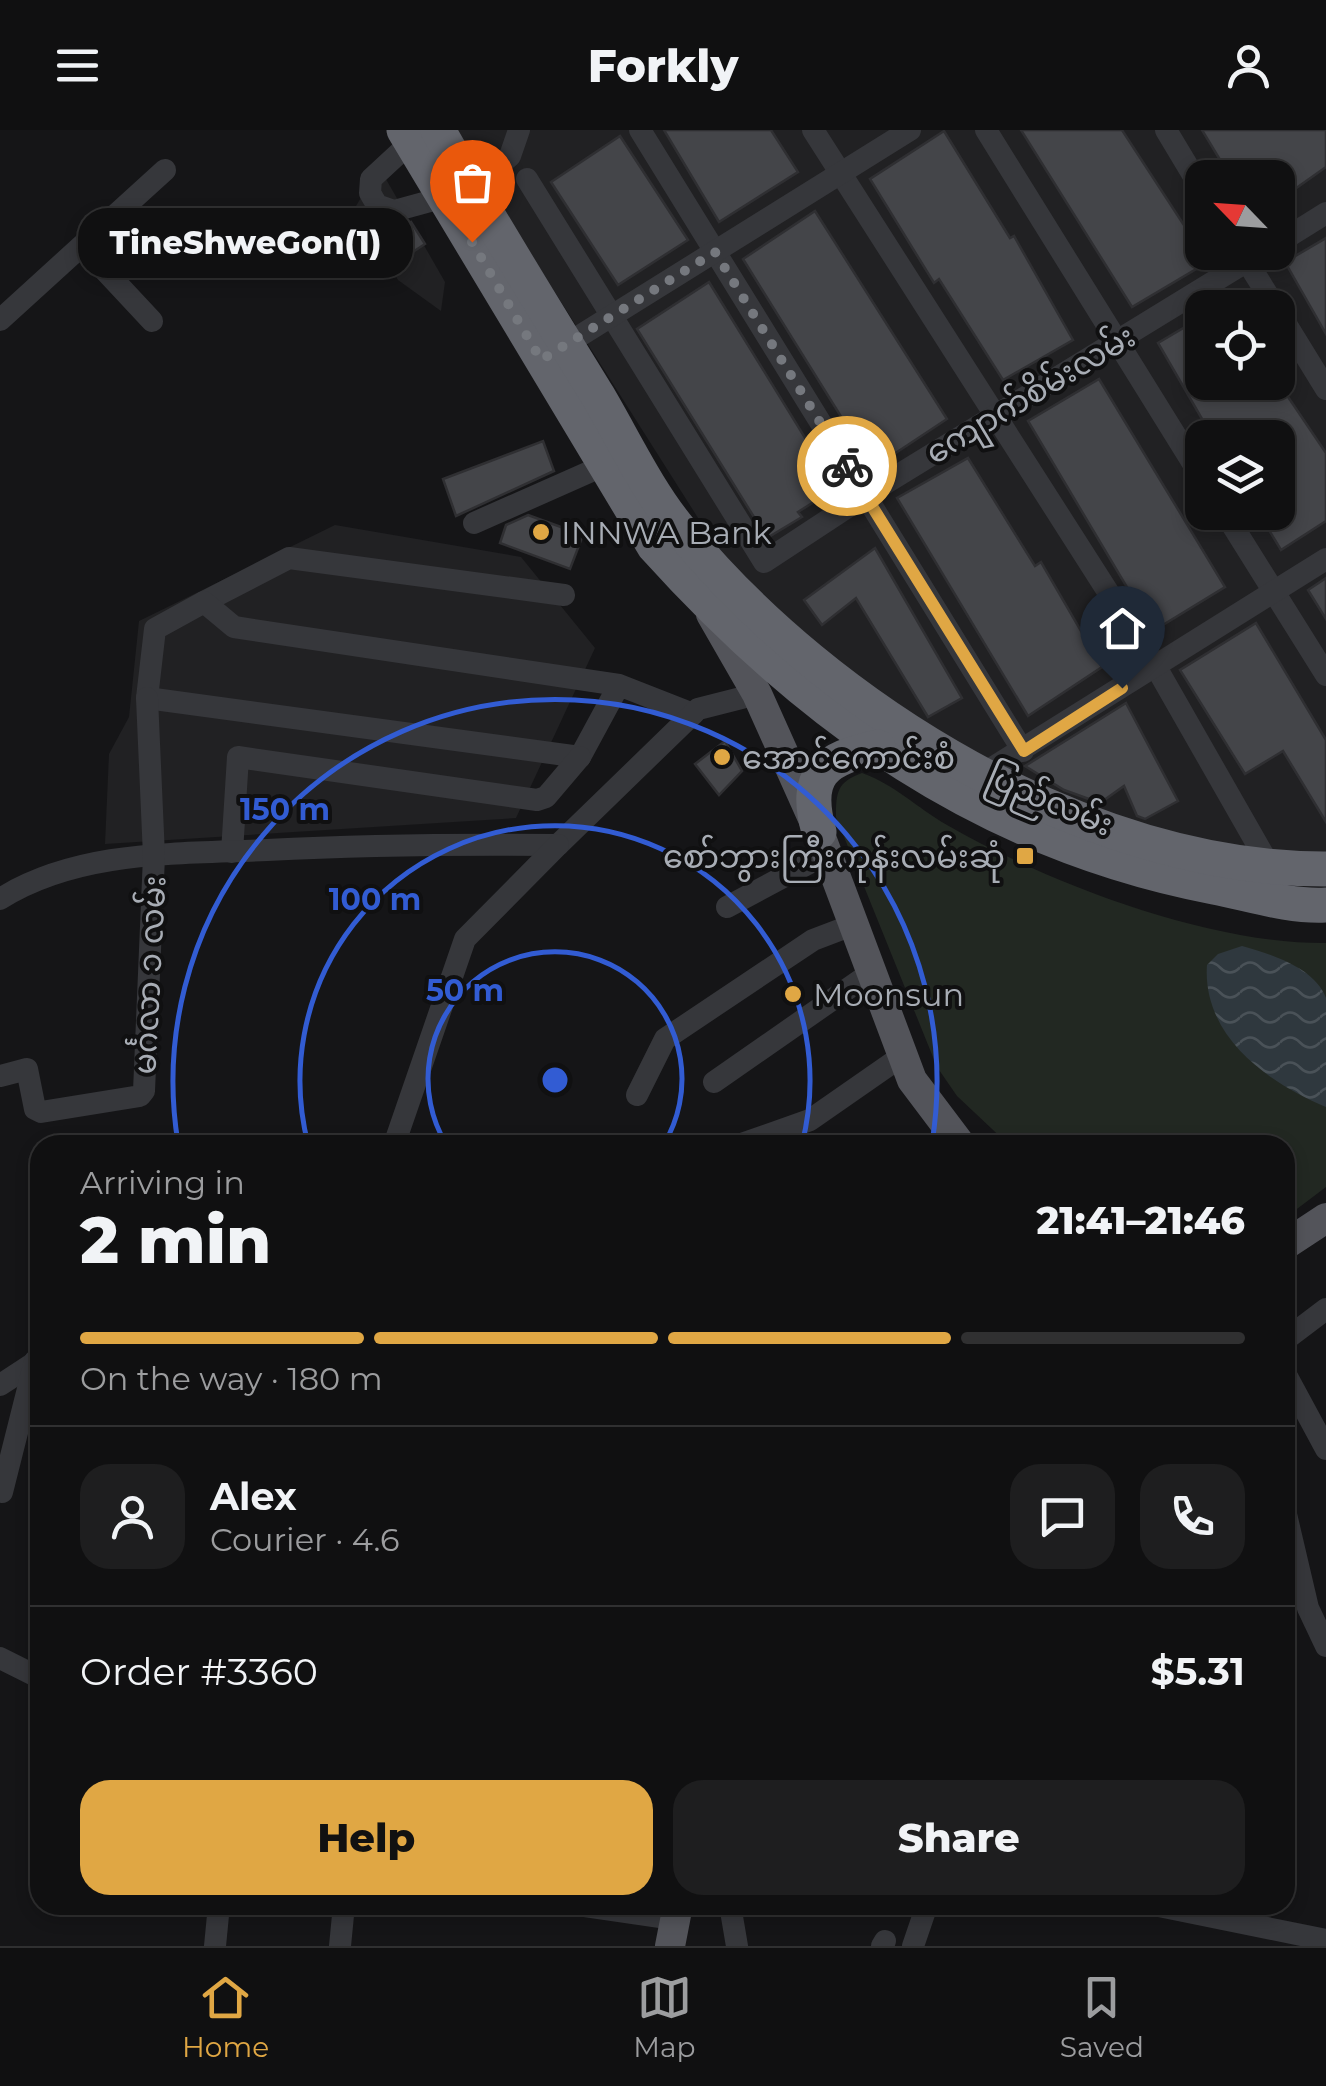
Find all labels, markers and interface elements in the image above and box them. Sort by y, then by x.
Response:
icon: menu [50,38,105,93]
text: Forkly [588,38,738,93]
icon: person [1221,38,1276,93]
pin [430,140,515,243]
icon: bag [445,155,500,210]
north arrow [1185,160,1295,270]
map controls [1185,160,1295,530]
callout: TineShweGon(1) [77,207,412,277]
text: TineShweGon(1) [110,223,381,262]
button: locate [1185,290,1295,400]
street label: ကျောက်စိမ်းလမ်း [917,314,1145,478]
courier [797,416,897,516]
button: layers [1185,420,1295,530]
icon: bike [820,439,875,494]
place label: INNWA Bank [561,513,772,552]
marker: INNWA Bank [530,521,552,543]
pin [1080,586,1165,689]
icon: home [1095,601,1150,656]
place label: အောင်ကောင်းစံ [742,735,955,777]
marker: အောင်ကောင်းစံ [711,746,733,768]
street label: ပြည်လမ်း [978,753,1120,850]
text: 150 m [240,791,330,828]
place label: စော်ဘွားကြီးကုန်းလမ်းဆုံ [663,834,1005,883]
marker: စော်ဘွားကြီးကုန်းလမ်းဆုံ [1014,845,1036,867]
street label: မင်္ဂလာ ၁ လမ်း [121,874,174,1075]
text: 100 m [329,881,421,918]
text: 50 m [426,972,504,1009]
place label: Moonsun [813,975,964,1014]
marker: Moonsun [782,983,804,1005]
centre of rings [537,1062,573,1098]
text: Arriving in [80,1163,245,1202]
text: 21:41–21:46 [1037,1197,1245,1244]
text: 2 min [80,1200,271,1279]
text: On the way · 180 m [80,1359,383,1398]
button: person [80,1464,185,1569]
button: chat [1010,1464,1115,1569]
button: phone [1140,1464,1245,1569]
text: Alex [210,1473,297,1520]
text: Courier · 4.6 [210,1520,399,1559]
text: Order #3360 [80,1648,318,1695]
text: $5.31 [1150,1648,1245,1695]
button: Help [80,1780,653,1895]
button: Share [673,1780,1245,1895]
tab: Home [182,1970,269,2064]
tab: Map [633,1970,696,2064]
tab: Saved [1060,1970,1144,2064]

